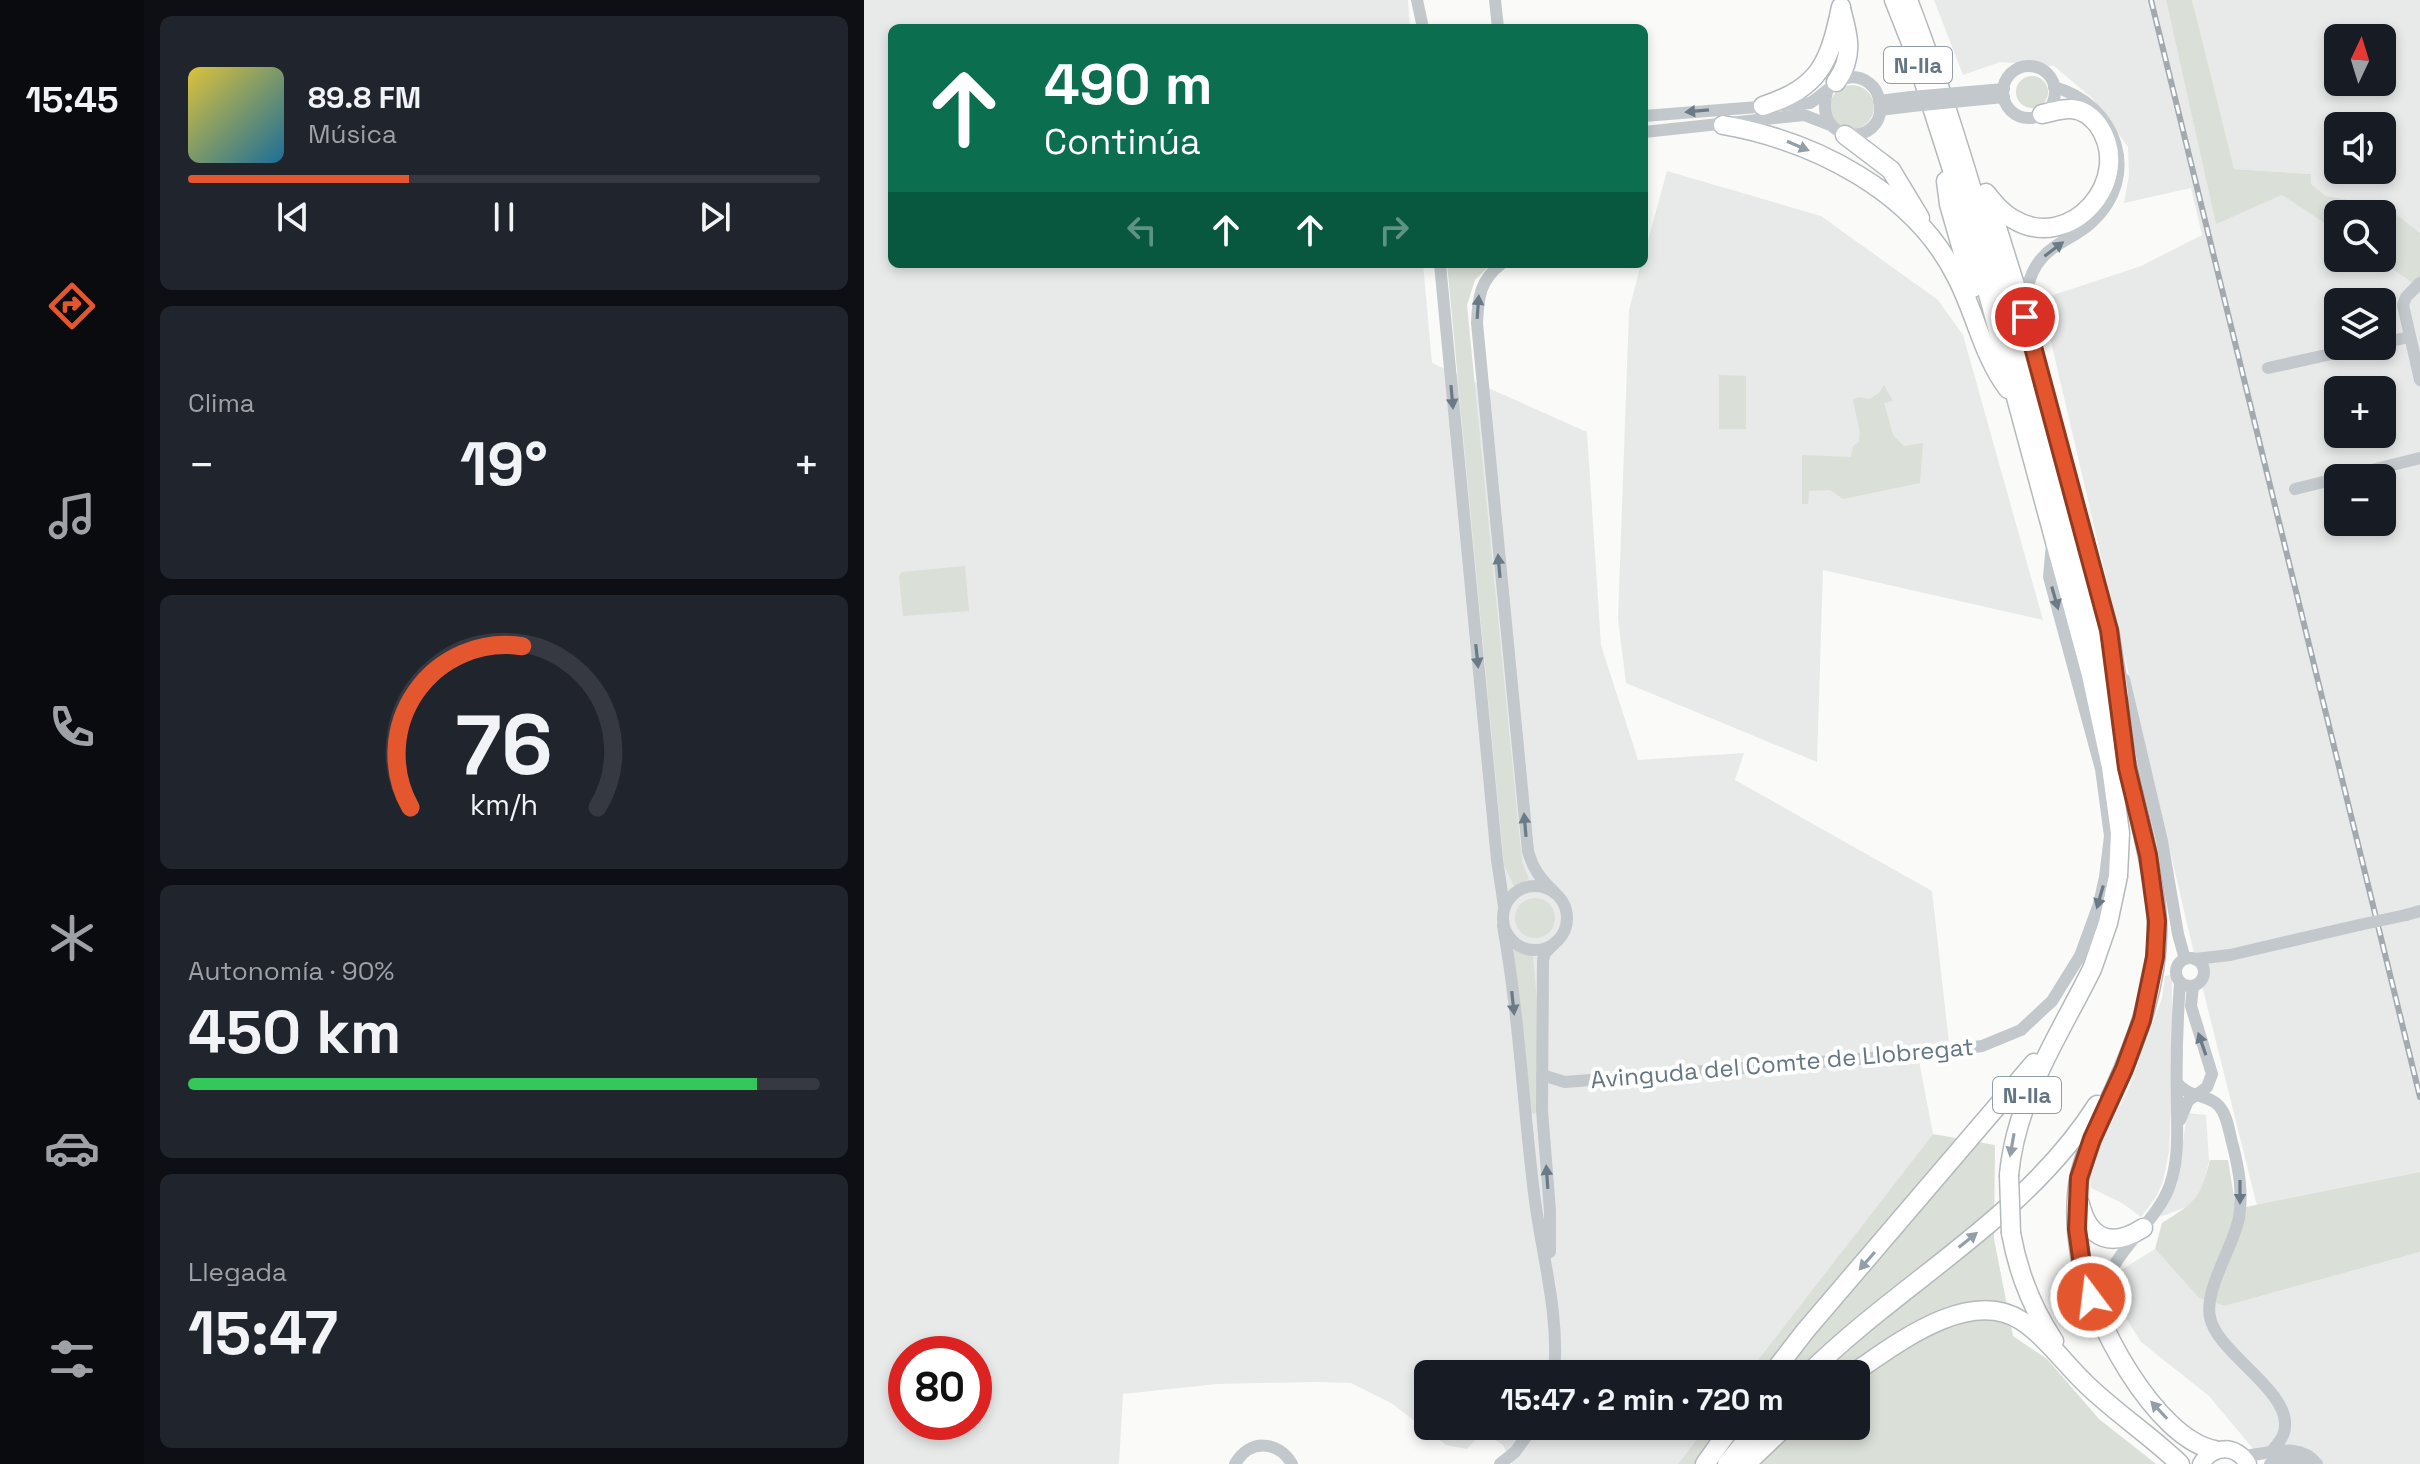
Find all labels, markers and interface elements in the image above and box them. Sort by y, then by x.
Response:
north arrow [2324,24,2396,96]
map controls [2324,24,2396,536]
road number: N-IIa [1884,47,1952,83]
text: 490 m [1044,49,1213,120]
icon: ahead [912,56,1016,160]
text: 15:45 [25,77,119,123]
text: 89.8 FM [308,78,421,117]
one-way arrow [1684,105,1709,118]
button: sound [2324,112,2396,184]
text: Música [308,117,397,151]
text: Continúa [1044,119,1201,165]
one-way arrow [1786,139,1809,152]
icon: previous [271,195,315,239]
icon: pause [482,195,526,239]
icon: next [693,195,737,239]
button: search [2324,200,2396,272]
icon: left [1120,208,1164,252]
icon: ahead [1204,208,1248,252]
icon: ahead [1288,208,1332,252]
icon: right [1372,208,1416,252]
one-way arrow [2044,241,2064,257]
icon: directions [44,278,100,334]
pin [1991,283,2059,351]
button: layers [2324,288,2396,360]
one-way arrow [1472,294,1485,319]
icon: arrive [2003,295,2047,339]
button: + [2324,376,2396,448]
one-way arrow [1446,385,1459,410]
text: Clima [188,386,255,420]
text: 19° [460,426,548,503]
text: − [188,437,215,493]
text: + [793,437,820,493]
button: − [2324,464,2396,536]
icon: music [44,488,100,544]
one-way arrow [1492,553,1505,578]
one-way arrow [2049,586,2062,610]
one-way arrow [1471,644,1484,669]
text: 76 [455,692,553,798]
icon: phone [44,699,100,755]
text: km/h [470,787,538,823]
one-way arrow [1518,812,1531,837]
one-way arrow [2093,886,2106,910]
icon: climate [44,910,100,966]
text: Autonomía · 90% [188,954,394,988]
one-way arrow [1507,991,1520,1016]
text: 450 km [188,994,401,1071]
street label: Avinguda del Comte de Llobregat [1589,1031,1975,1095]
one-way arrow [2196,1032,2208,1056]
road number: N-IIa [1993,1077,2061,1113]
icon: car [44,1120,100,1176]
one-way arrow [2006,1133,2018,1158]
one-way arrow [1540,1164,1553,1189]
one-way arrow [2234,1180,2246,1205]
one-way arrow [1958,1233,1978,1249]
one-way arrow [1859,1250,1876,1270]
text: Llegada [188,1255,287,1289]
position arrow [2049,1255,2133,1339]
text: 15:47 [188,1295,338,1372]
icon: filters [44,1331,100,1387]
speed limit sign: 80 [888,1336,992,1440]
text: 15:47 · 2 min · 720 m [1500,1380,1784,1419]
one-way arrow [2150,1400,2168,1420]

